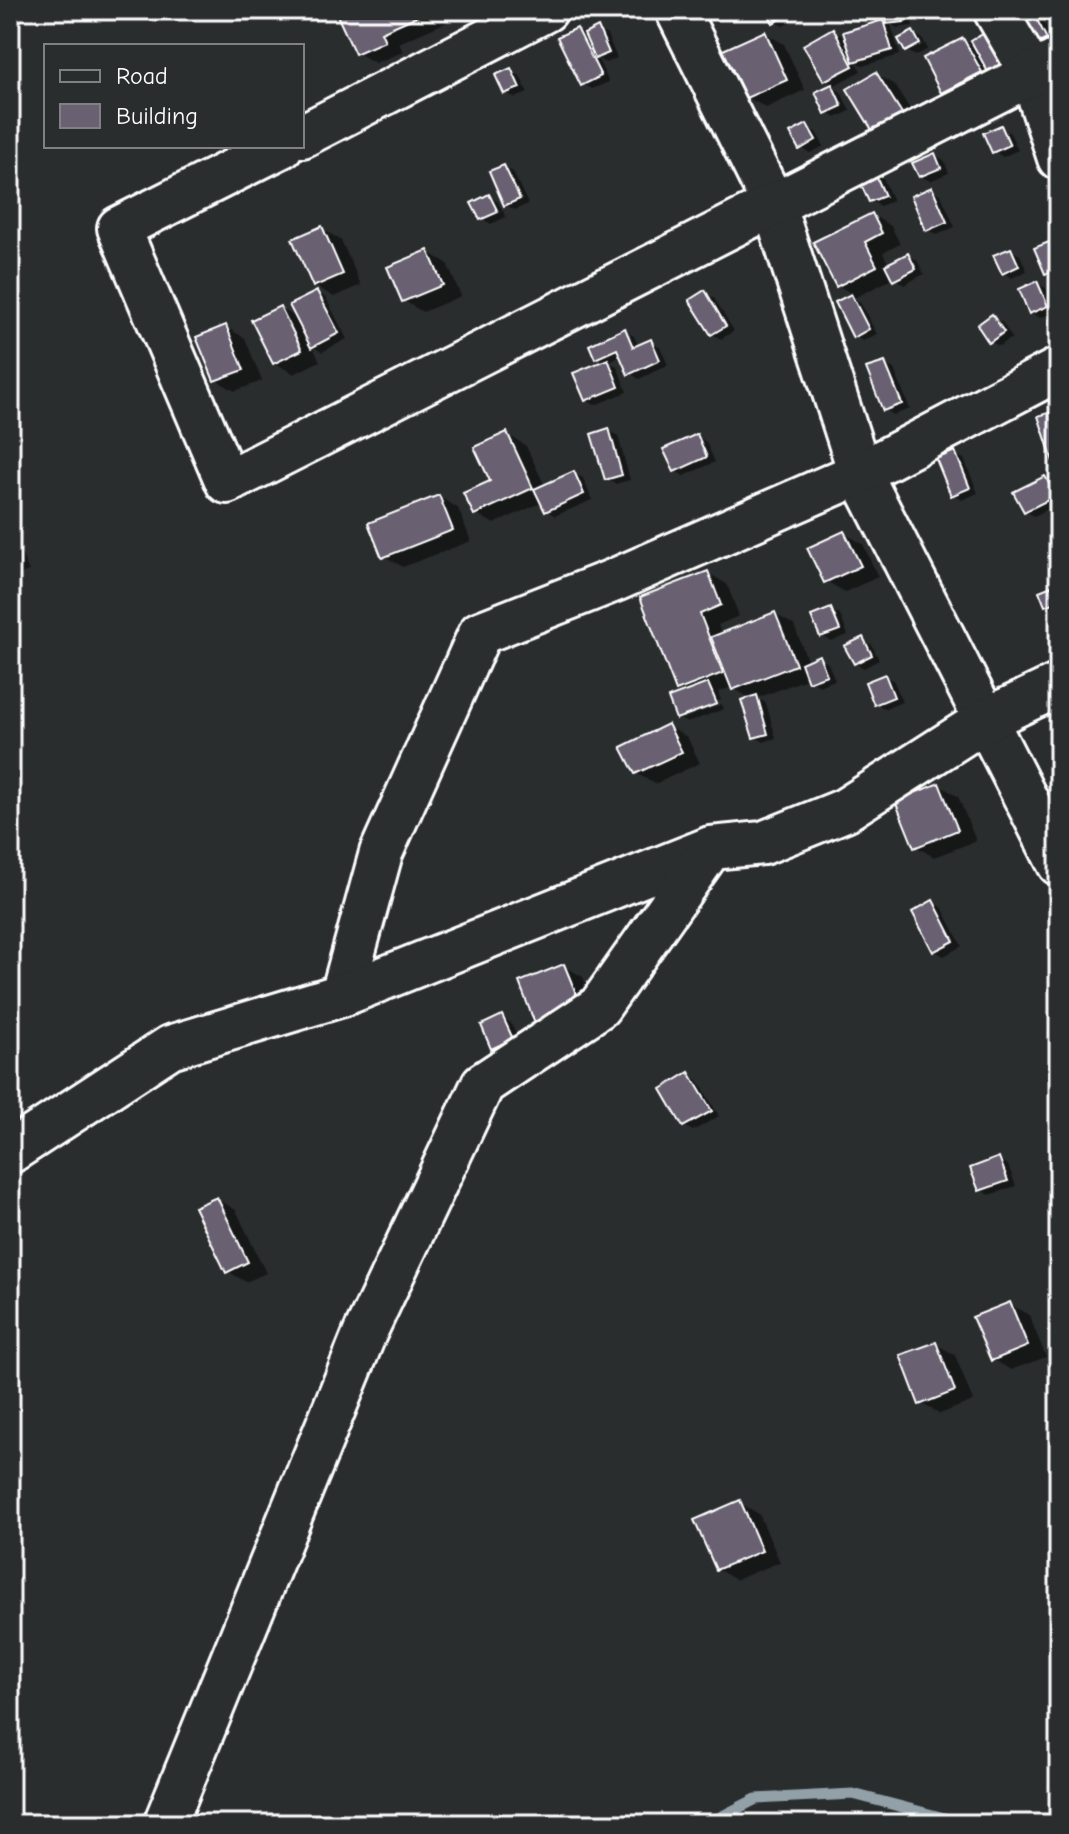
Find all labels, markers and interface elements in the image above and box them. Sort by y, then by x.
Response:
legend [44,44,304,148]
text: Road [116,62,168,90]
text: Building [116,102,198,130]

